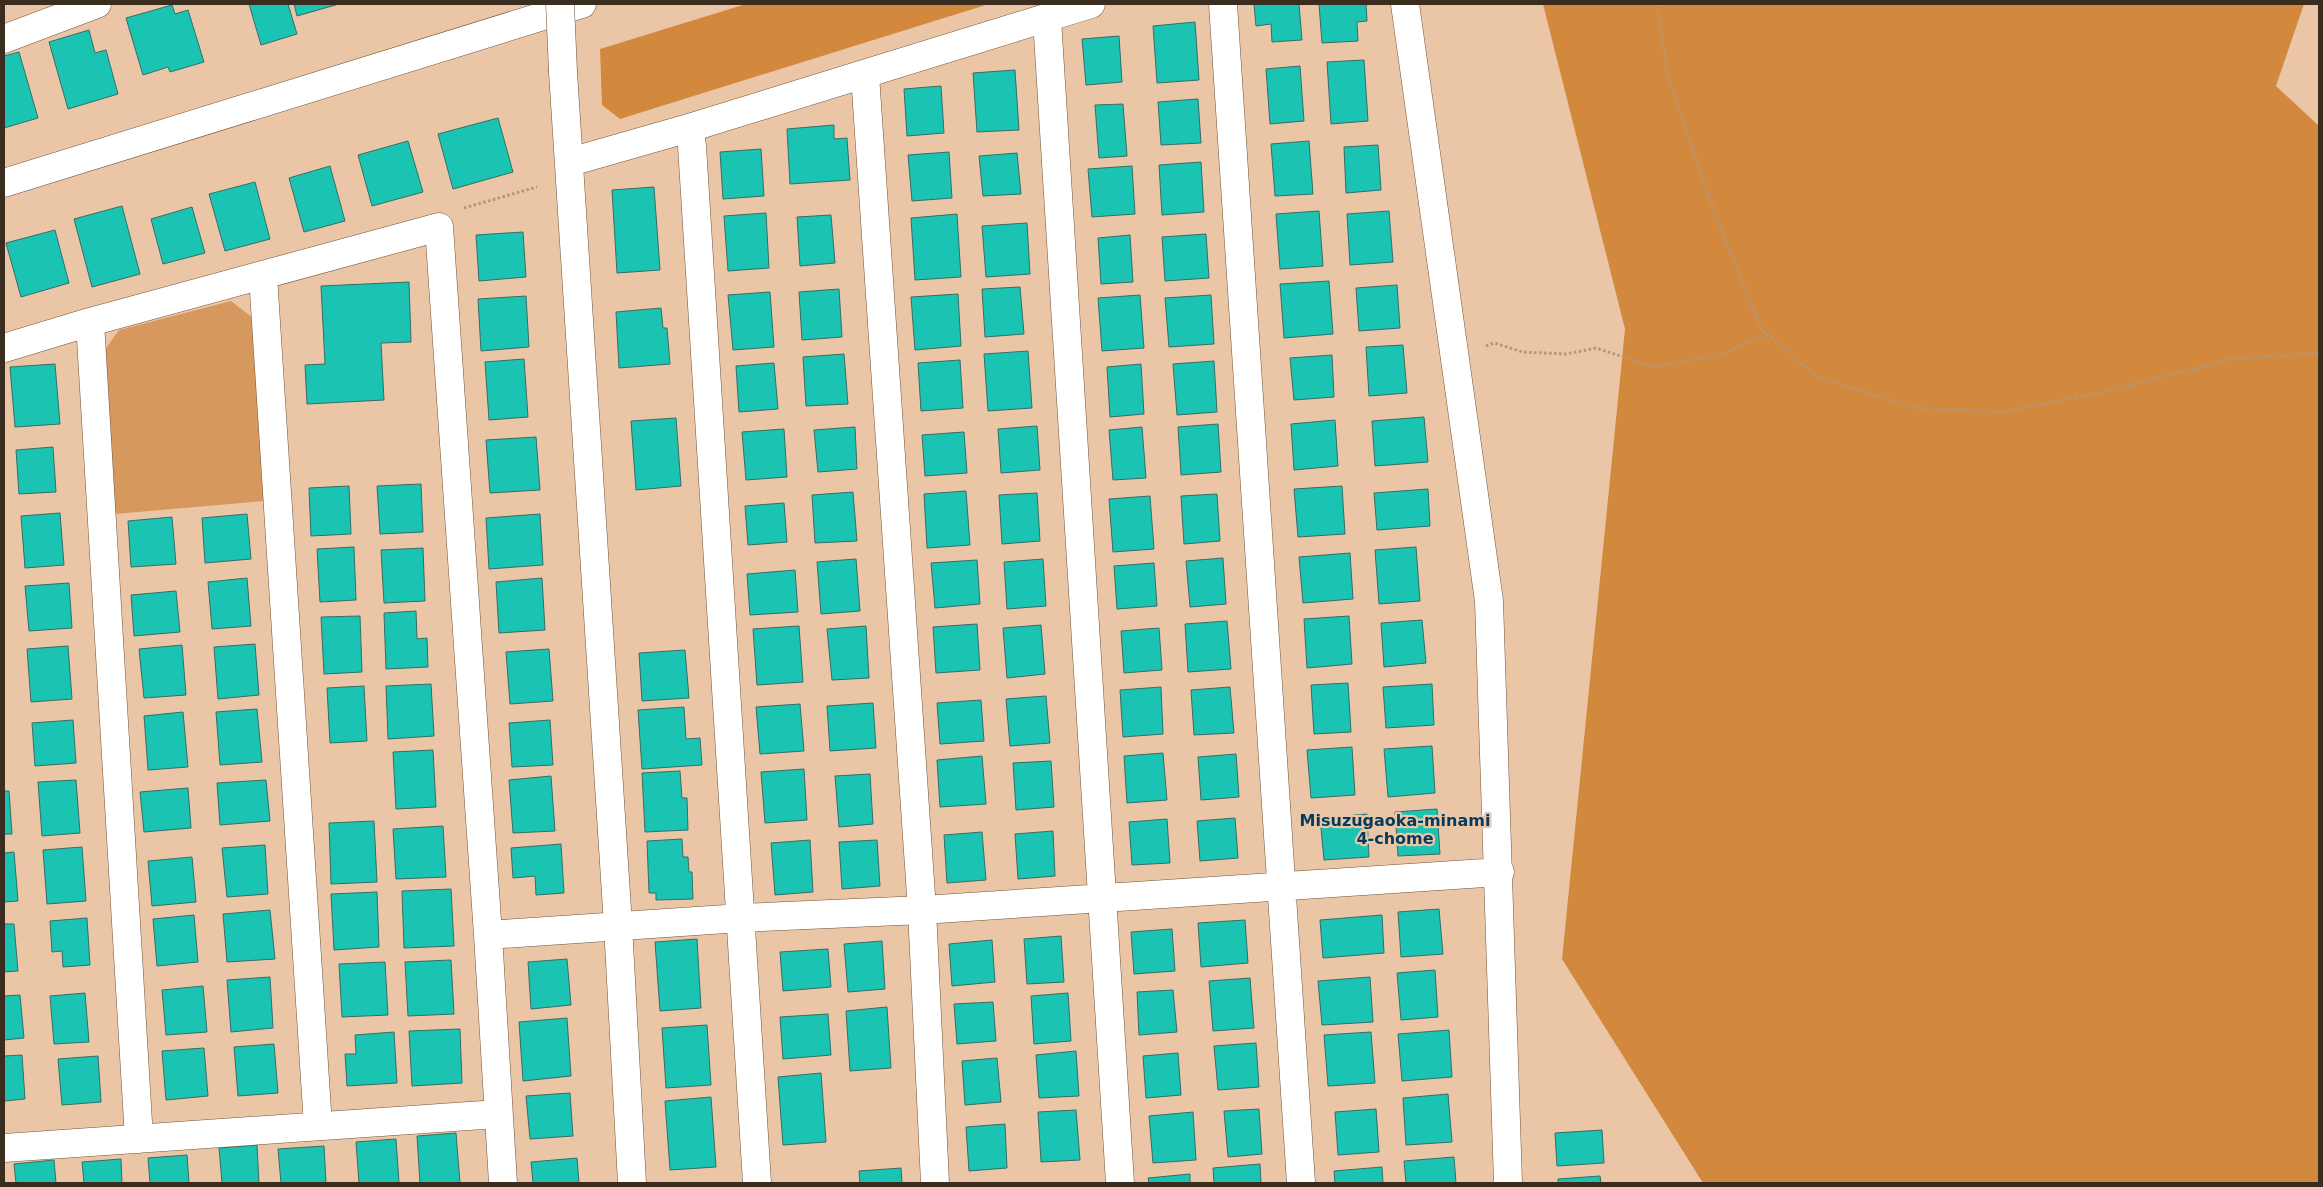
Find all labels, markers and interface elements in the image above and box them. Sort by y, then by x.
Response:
district label: Misuzugaoka-minami 4-chome [1300,811,1490,848]

